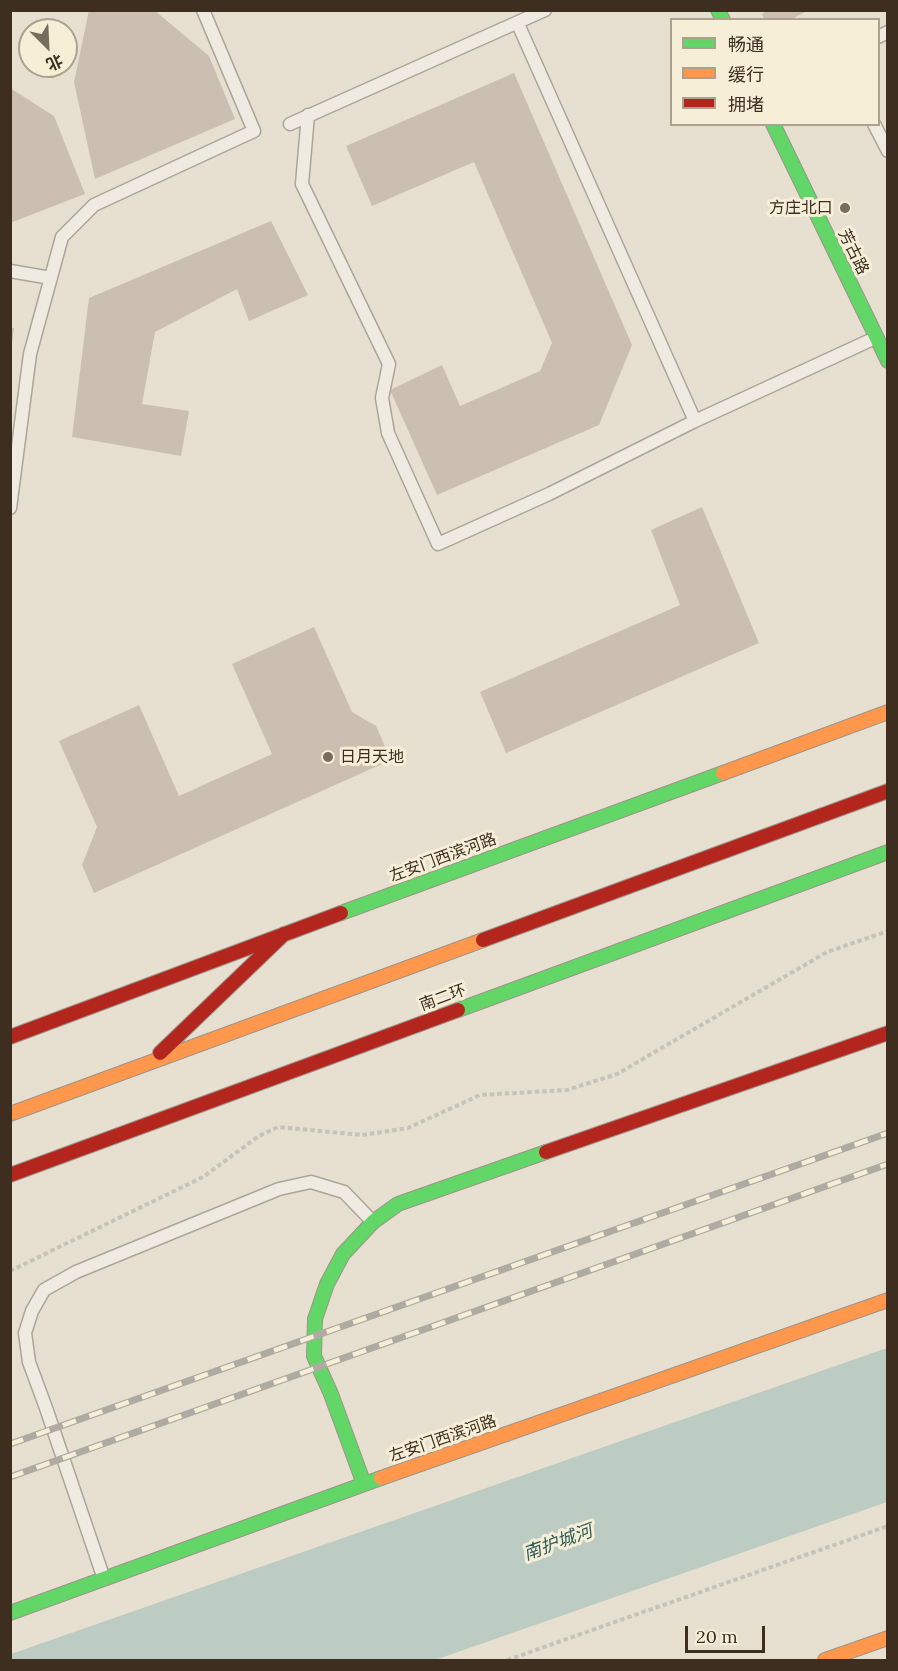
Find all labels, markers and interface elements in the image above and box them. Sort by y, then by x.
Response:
north arrow [18,18,78,78]
legend [670,18,880,126]
text: 畅通 [728,33,764,56]
text: 北 [43,50,66,75]
text: 缓行 [728,63,764,86]
text: 拥堵 [728,93,764,116]
place label: 方庄北口 [769,198,833,218]
marker: 方庄北口 [838,201,852,215]
street label: 芳古路 [834,226,872,278]
place label: 日月天地 [340,747,404,767]
marker: 日月天地 [321,750,335,764]
street label: 左安门西滨河路 [387,830,499,886]
street label: 南二环 [417,981,469,1015]
street label: 左安门西滨河路 [387,1412,499,1466]
water label: 南护城河 [520,1521,596,1565]
scale bar [688,1614,768,1652]
text: 20 m [696,1625,738,1648]

